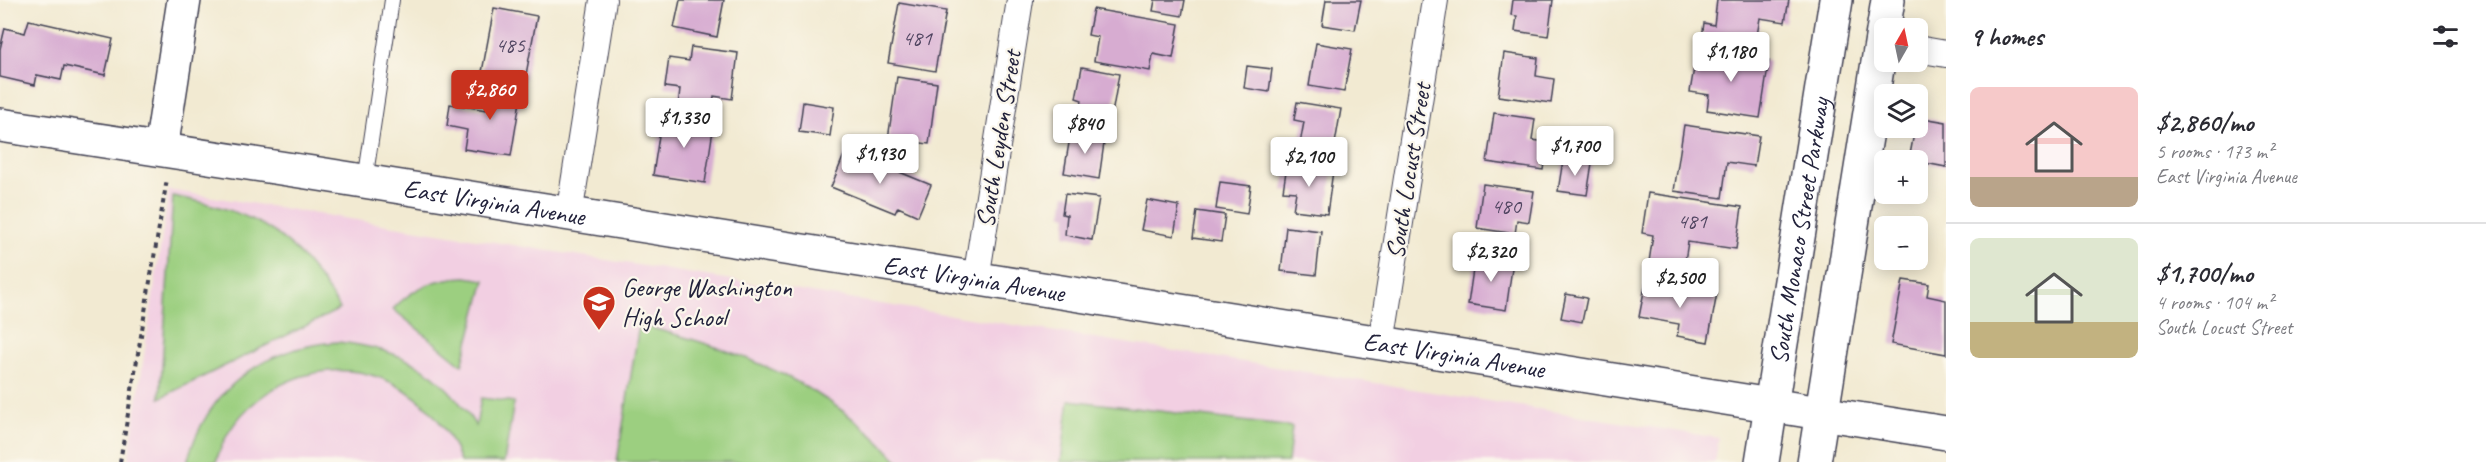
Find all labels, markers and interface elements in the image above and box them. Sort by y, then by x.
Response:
north arrow [1874,18,1928,72]
map controls [1874,18,1928,270]
text: 9 homes [1970,20,2043,53]
icon: filters [2429,20,2462,53]
house number: 481 [902,24,933,52]
house number: 485 [495,31,526,59]
pin: $1,180 [1682,32,1780,83]
text: $1,180 [1707,39,1755,64]
street label: South Leyden Street [968,46,1029,230]
pin: $2,860 [441,70,539,121]
text: $2,860 [465,77,515,102]
street label: South Locust Street [1378,79,1439,261]
button: layers [1874,84,1928,138]
street label: South Monaco Street Parkway [1762,93,1837,367]
pin: $1,330 [635,98,733,149]
pin: $840 [1049,104,1121,155]
text: $1,330 [660,105,708,130]
text: $2,860/mo [2156,106,2254,139]
text: $840 [1067,111,1103,136]
icon: home [2018,111,2090,183]
pin: $1,700 [1526,126,1624,177]
text: $1,700 [1551,133,1599,158]
pin: $1,930 [831,134,929,185]
pin: $2,100 [1260,137,1358,188]
text: 5 rooms · 173 m² [2156,139,2273,164]
text: $1,930 [856,141,904,166]
text: $2,100 [1285,144,1333,169]
button: + [1874,150,1928,204]
text: East Virginia Avenue [2156,164,2297,189]
street label: East Virginia Avenue [401,172,588,233]
house number: 480 [1491,192,1523,220]
house number: 481 [1677,207,1708,235]
button: − [1874,216,1928,270]
pin: $2,320 [1442,232,1540,283]
text: $2,320 [1467,239,1515,264]
street label: East Virginia Avenue [881,248,1068,310]
text: $1,700/mo [2156,257,2253,290]
pin: $2,500 [1631,258,1729,309]
icon: home [2018,262,2090,334]
text: $2,500 [1656,265,1704,290]
place label: George Washington High School [622,271,792,334]
school or university icon: George Washington High School [581,284,617,331]
text: 4 rooms · 104 m² [2156,290,2273,315]
text: South Locust Street [2156,315,2292,340]
street label: East Virginia Avenue [1361,324,1548,386]

